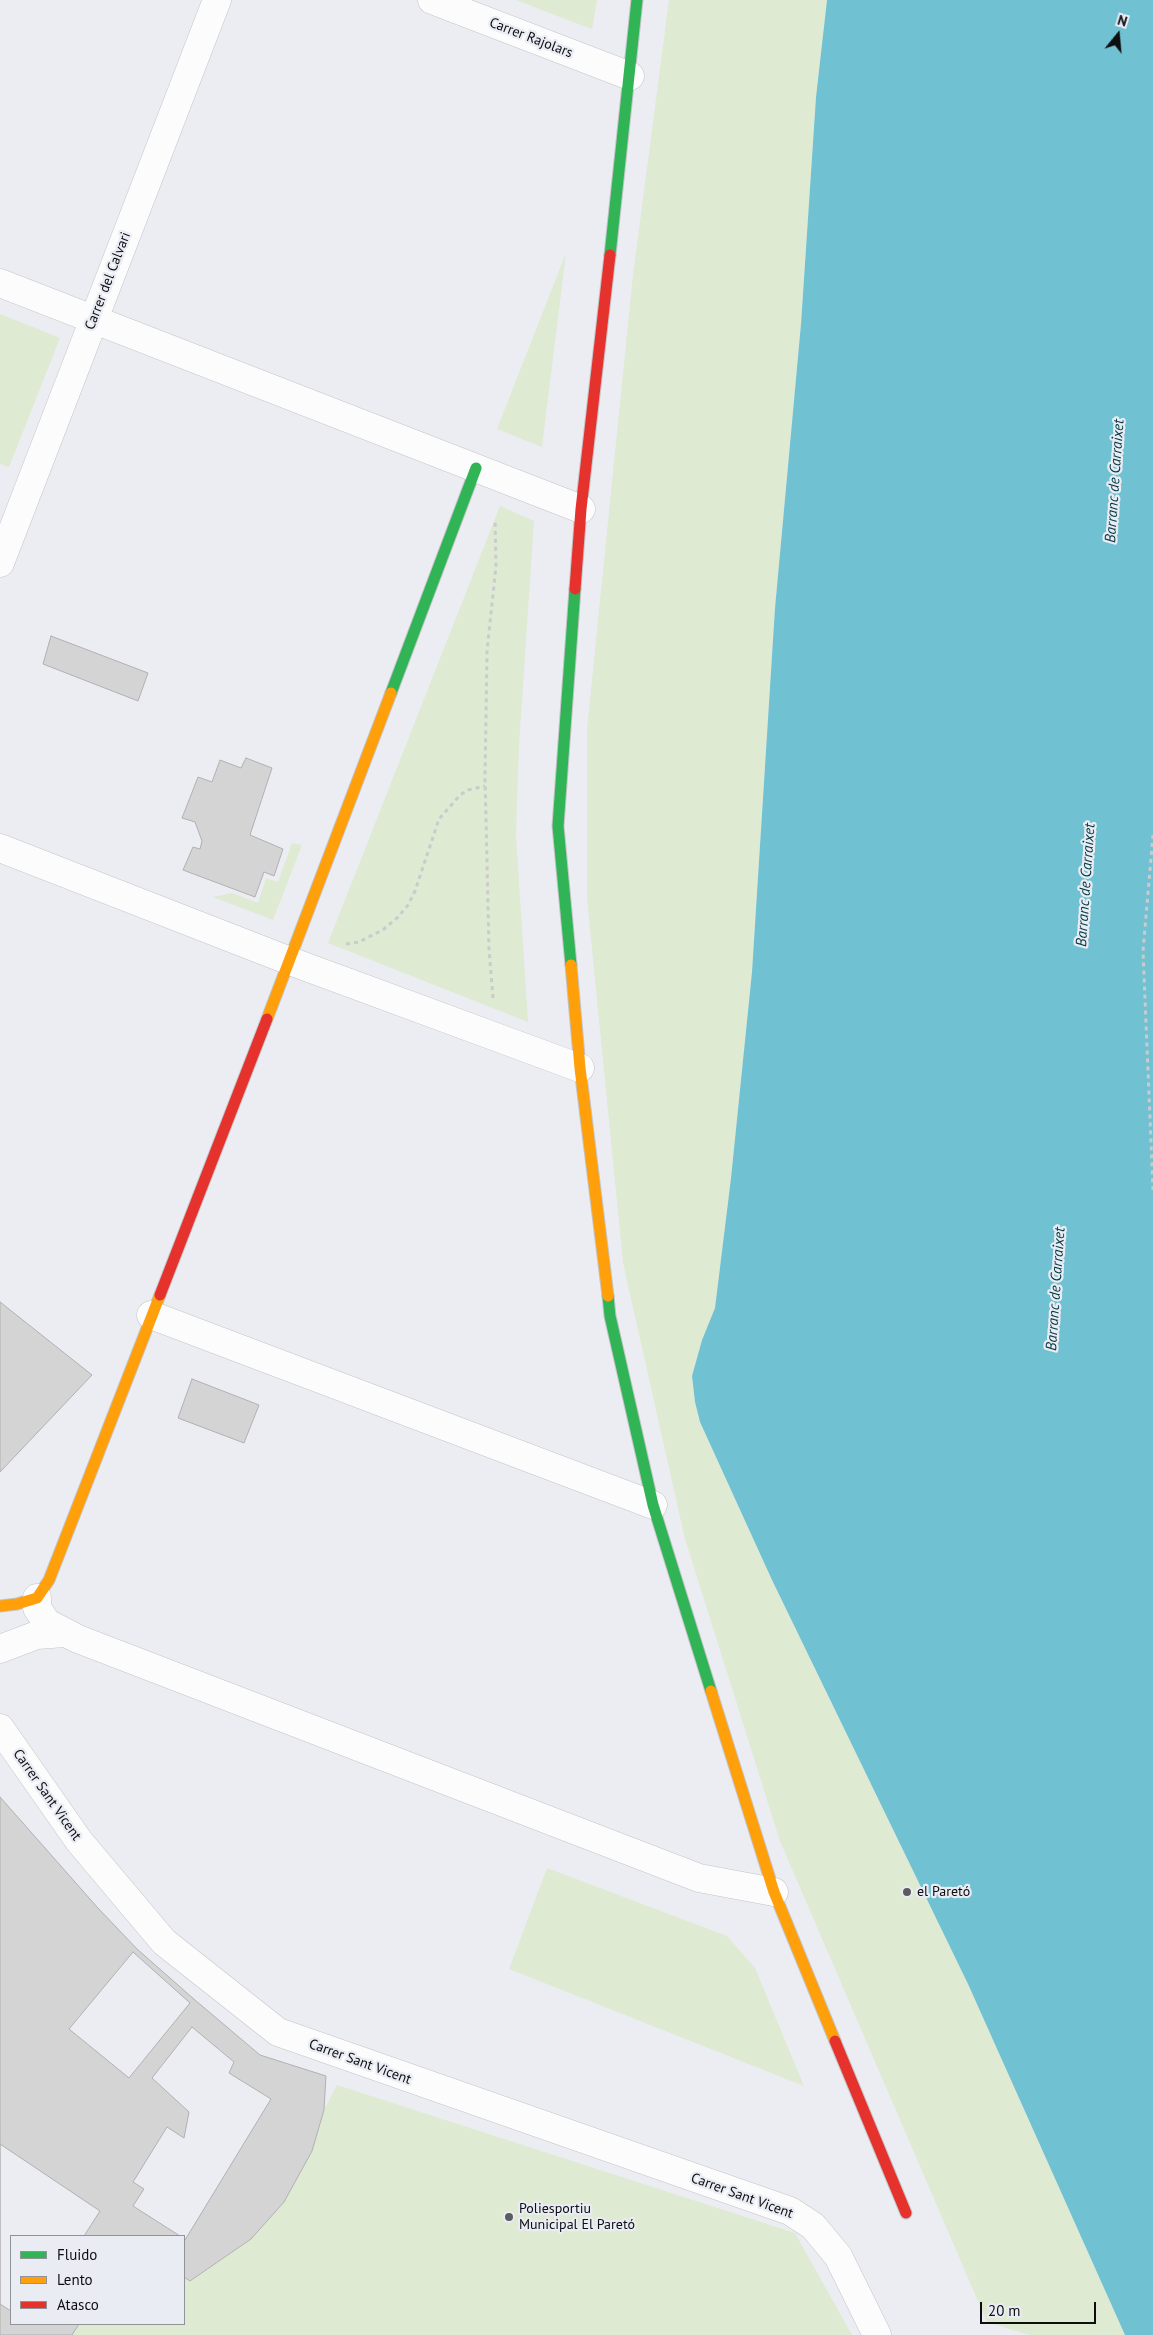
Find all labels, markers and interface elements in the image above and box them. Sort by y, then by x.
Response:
north arrow [1093,10,1143,60]
text: N [1115,11,1129,31]
street label: Carrer Rajolars [487,14,575,62]
street label: Carrer del Calvari [82,230,134,332]
water label: Barranc de Carraixet [1102,419,1128,543]
water label: Barranc de Carraixet [1073,823,1099,947]
water label: Barranc de Carraixet [1043,1227,1069,1351]
street label: Carrer Sant Vicent [9,1746,85,1844]
place label: el Paretó [917,1884,970,1900]
marker: el Paretó [901,1886,913,1898]
street label: Carrer Sant Vicent [307,2036,413,2088]
street label: Carrer Sant Vicent [689,2170,795,2222]
place label: Poliesportiu Municipal El Paretó [519,2201,635,2234]
marker: Poliesportiu Municipal El Paretó [503,2211,515,2223]
legend [10,2235,185,2325]
text: Fluido [57,2245,97,2264]
text: Lento [57,2270,93,2289]
scale bar [983,2292,1099,2324]
text: Atasco [57,2295,99,2314]
text: 20 m [988,2301,1021,2320]

